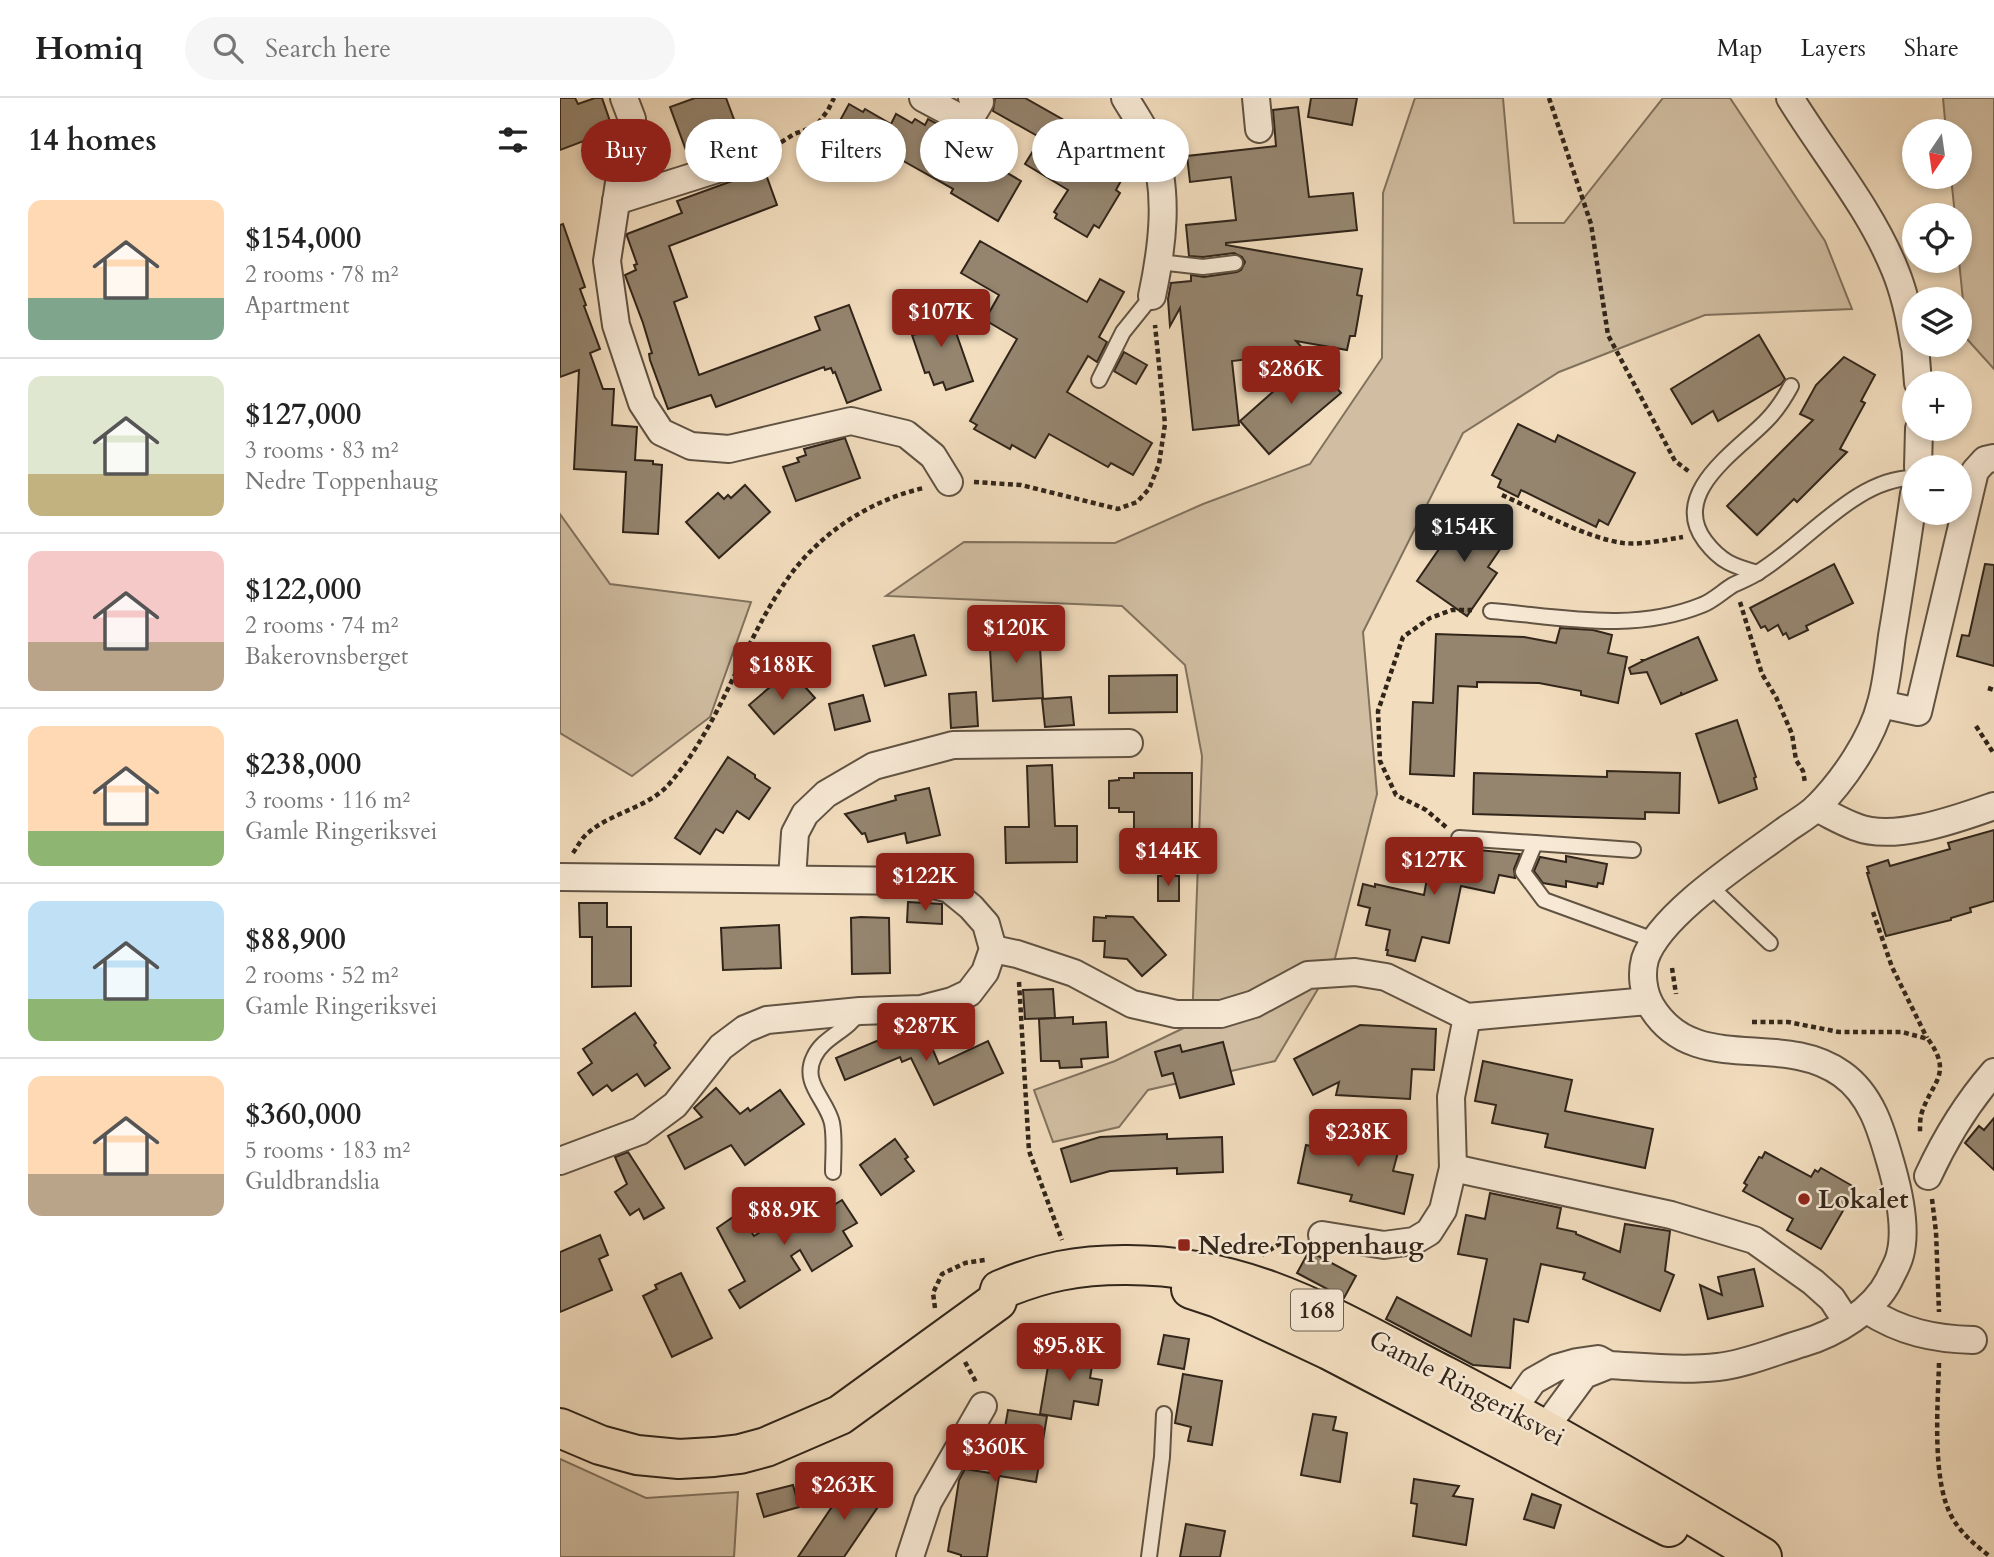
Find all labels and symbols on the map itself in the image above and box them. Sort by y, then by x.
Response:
north arrow [1902,119,1972,189]
pin: $107K [892,289,990,349]
pin: $286K [1242,346,1340,406]
pin: $154K [1415,504,1513,564]
pin: $120K [967,606,1065,665]
pin: $188K [733,642,831,702]
pin: $144K [1119,828,1217,888]
pin: $127K [1385,838,1483,897]
pin: $122K [876,854,974,913]
pin: $287K [877,1004,975,1063]
pin: $238K [1309,1110,1407,1169]
place label: Lokalet [1818,1182,1908,1217]
pin: $88.9K [727,1188,841,1247]
marker: Lokalet [1796,1191,1812,1207]
place label: Nedre Toppenhaug [1198,1228,1424,1263]
marker: Nedre Toppenhaug [1176,1237,1192,1253]
road number: 168 [1291,1290,1343,1330]
street label: Gamle Ringeriksvei [1363,1322,1571,1454]
pin: $95.8K [1012,1324,1126,1383]
pin: $360K [946,1424,1044,1484]
pin: $263K [795,1462,893,1522]

